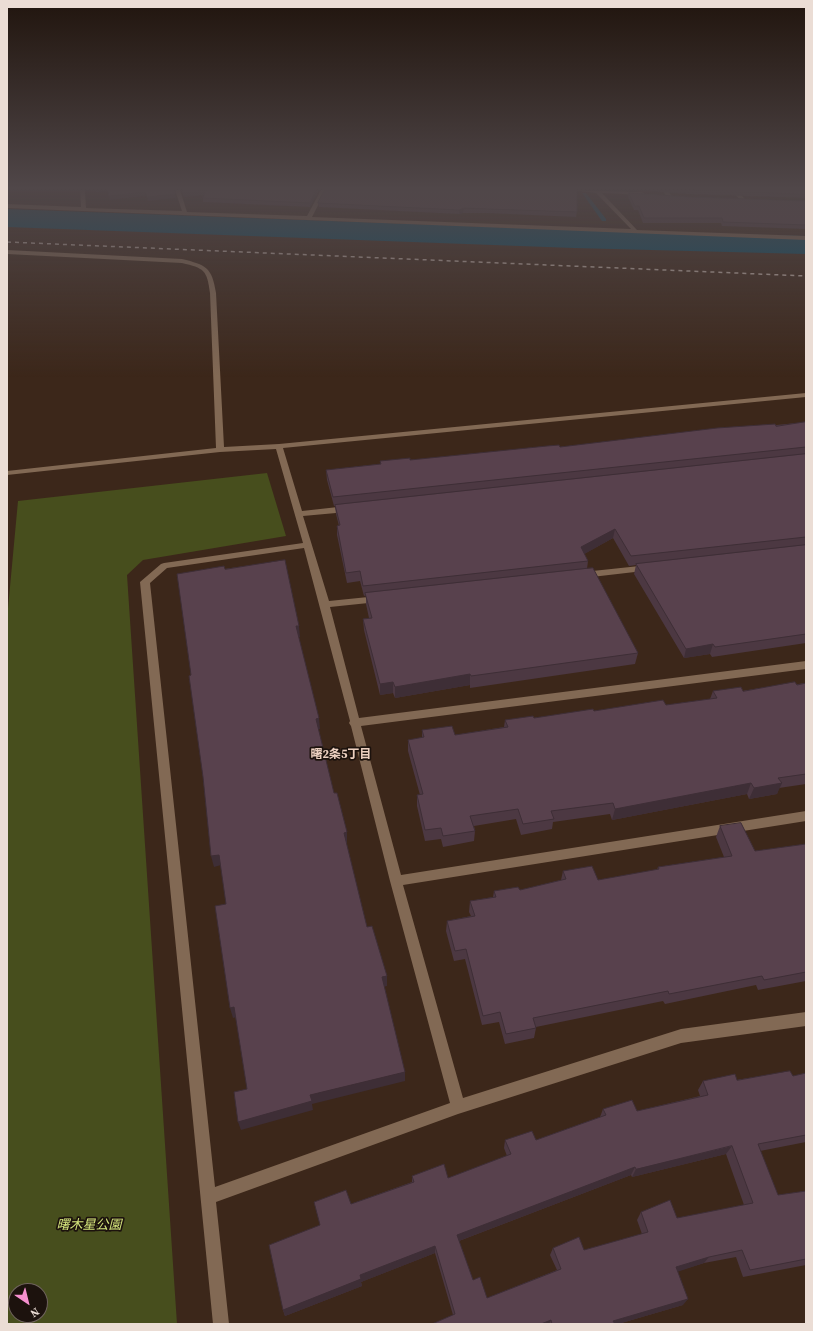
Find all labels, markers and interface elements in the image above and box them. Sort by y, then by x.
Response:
district label: 曙2条5丁目 [310,748,372,762]
park label: 曙木星公園 [57,1218,121,1234]
north arrow [8,1283,48,1323]
text: N [27,1304,42,1321]

